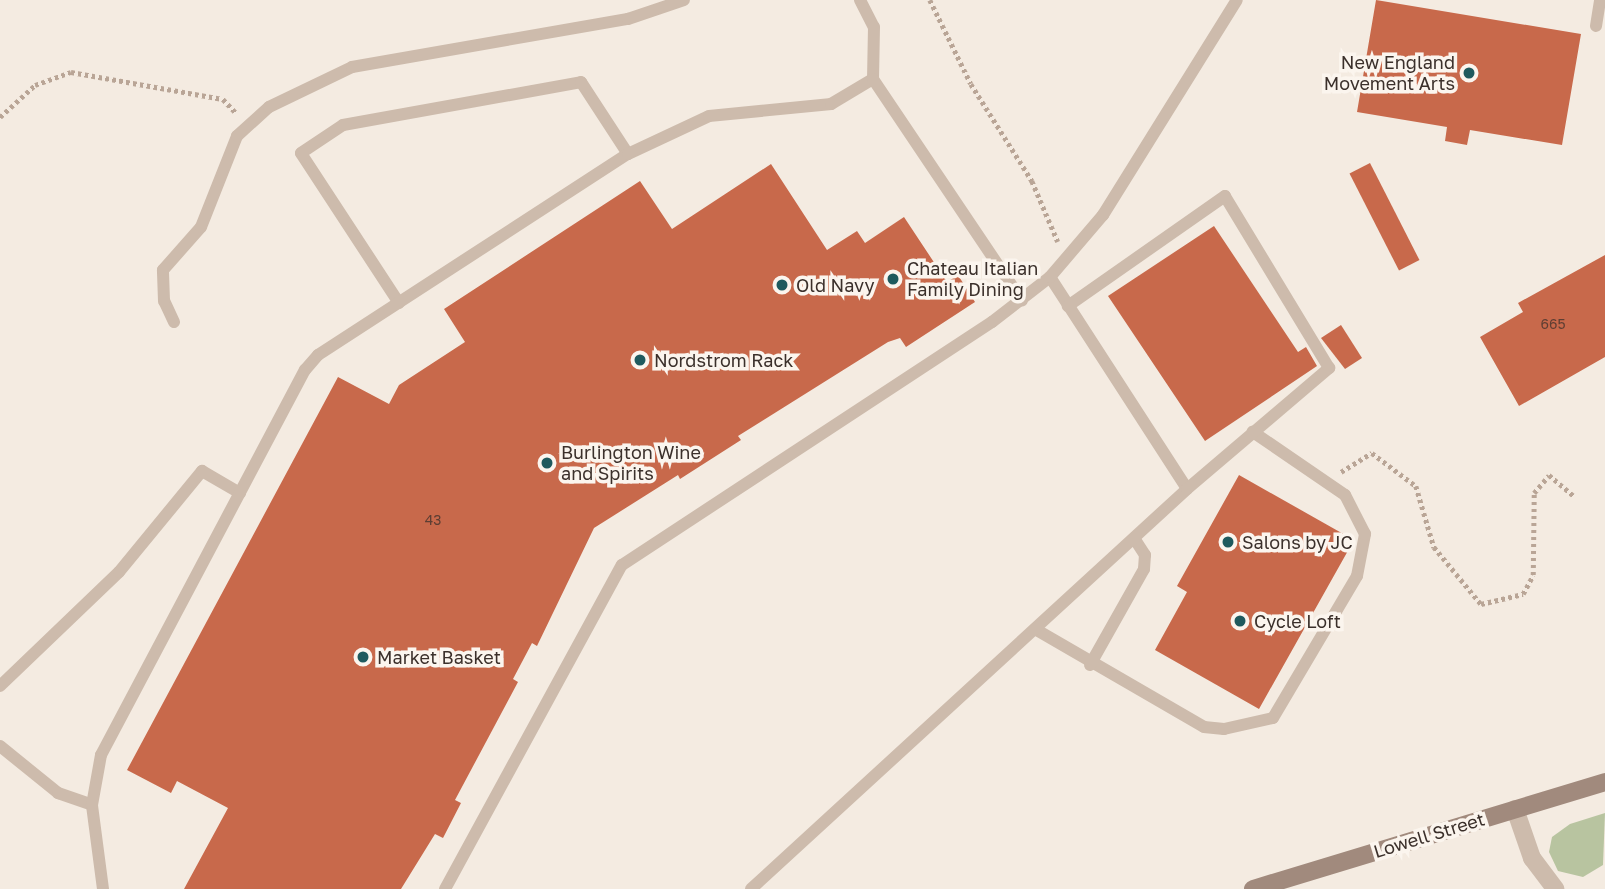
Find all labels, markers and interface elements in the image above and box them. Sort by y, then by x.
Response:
place label: New England Movement Arts [1324,52,1455,94]
marker: New England Movement Arts [1461,65,1477,81]
place label: Chateau Italian Family Dining [907,258,1038,300]
marker: Chateau Italian Family Dining [885,271,901,287]
place label: Old Navy [796,274,875,296]
marker: Old Navy [774,277,790,293]
house number: 665 [1540,316,1566,332]
place label: Nordstrom Rack [654,349,793,371]
marker: Nordstrom Rack [632,352,648,368]
place label: Burlington Wine and Spirits [561,442,701,484]
marker: Burlington Wine and Spirits [539,455,555,471]
house number: 43 [425,512,441,528]
place label: Salons by JC [1242,531,1353,553]
marker: Salons by JC [1220,534,1236,550]
place label: Cycle Loft [1254,610,1341,632]
marker: Cycle Loft [1232,613,1248,629]
place label: Market Basket [377,646,501,668]
marker: Market Basket [355,649,371,665]
street label: Lowell Street [1371,808,1487,862]

